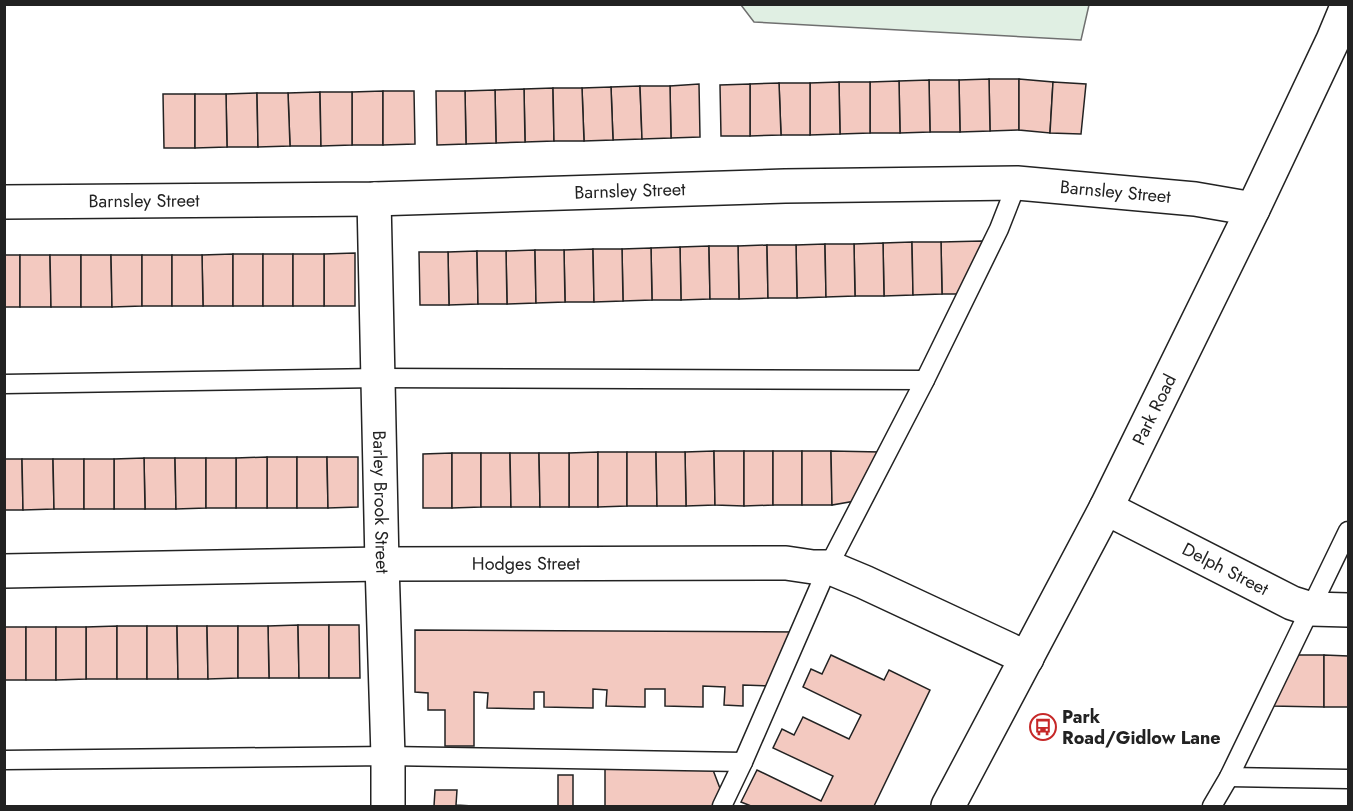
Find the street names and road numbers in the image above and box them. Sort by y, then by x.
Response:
street label: Barnsley Street [1059,174,1173,210]
street label: Barnsley Street [574,176,686,206]
street label: Barnsley Street [88,187,200,214]
street label: Park Road [1126,370,1183,450]
street label: Barley Brook Street [366,430,395,575]
street label: Delph Street [1178,536,1274,602]
street label: Hodges Street [472,551,581,577]

